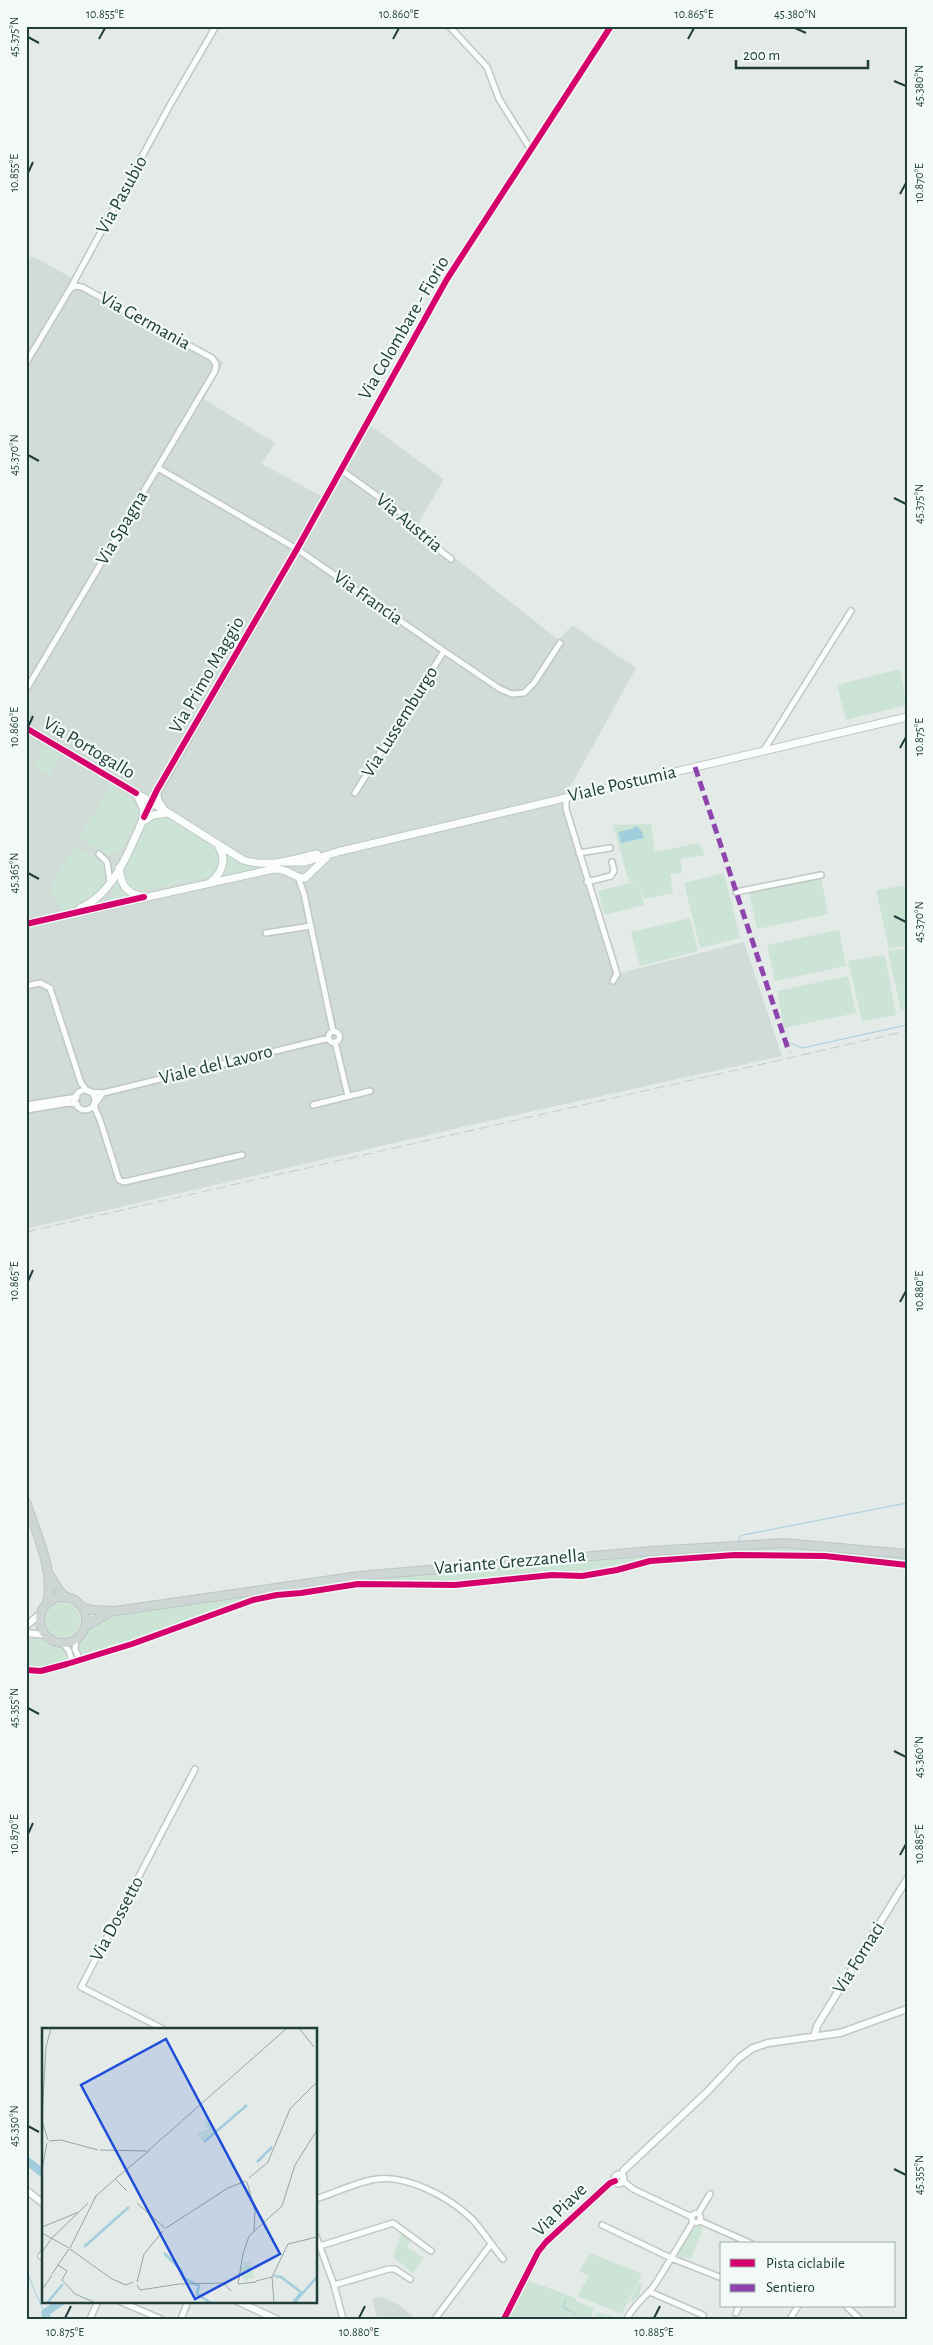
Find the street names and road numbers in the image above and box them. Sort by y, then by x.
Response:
street label: Via Pasubio [93,153,151,237]
street label: Via Colombare - Fiorio [355,253,453,403]
street label: Via Germania [97,288,194,354]
street label: Via Spagna [93,488,151,568]
street label: Via Austria [372,490,446,556]
street label: Via Francia [330,567,406,629]
street label: Via Primo Maggio [166,613,248,737]
street label: Via Lussemburgo [358,663,442,781]
street label: Via Portogallo [40,713,138,783]
street label: Viale Postumia [566,762,678,806]
street label: Viale del Lavoro [157,1042,275,1088]
street label: Variante Grezzanella [433,1546,587,1578]
street label: Via Dossetto [87,1874,147,1964]
street label: Via Fornaci [830,1919,888,1997]
street label: Via Piave [529,2180,591,2240]

